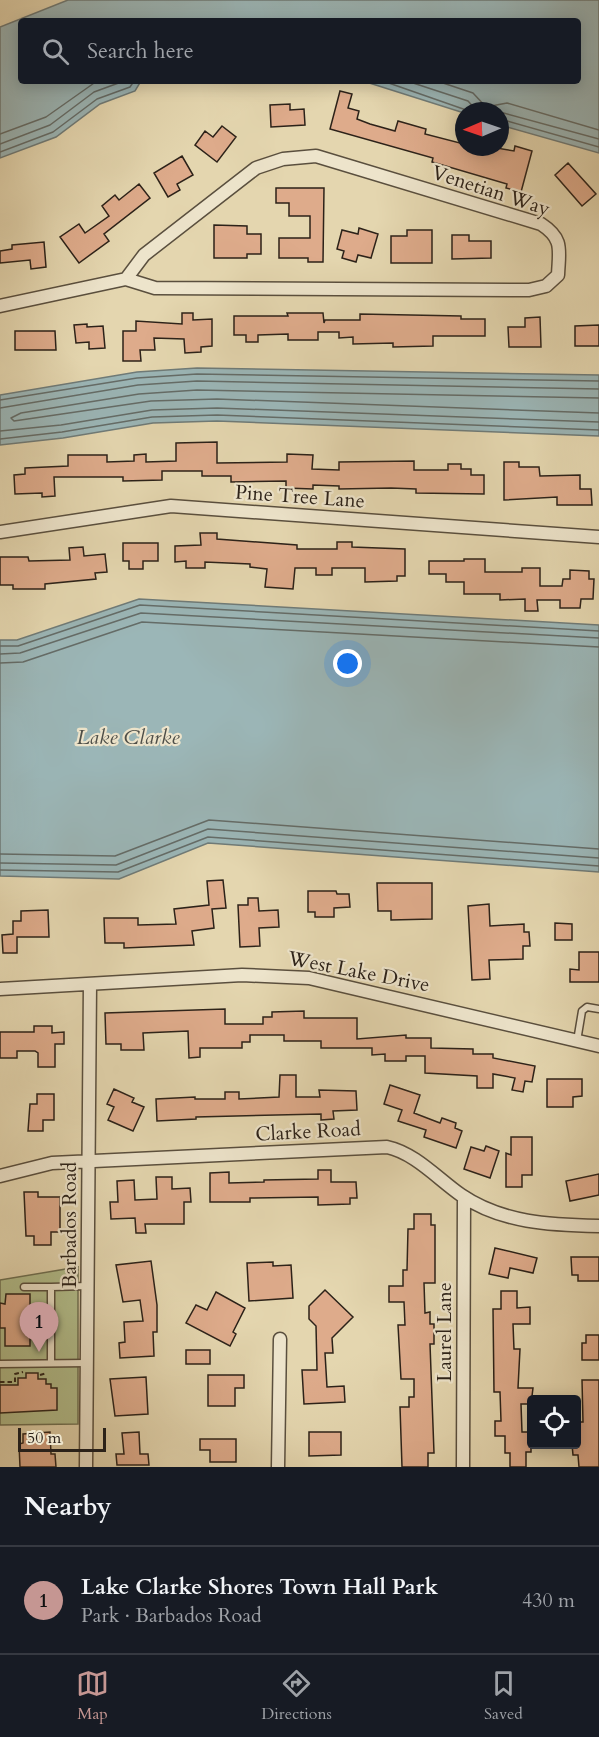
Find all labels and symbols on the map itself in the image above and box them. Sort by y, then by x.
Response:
north arrow [455,102,509,156]
street label: Venetian Way [428,159,554,222]
street label: Pine Tree Lane [234,478,366,514]
your location [333,649,362,678]
water label: Lake Clarke [76,723,180,752]
street label: West Lake Drive [285,944,432,998]
street label: Clarke Road [255,1115,362,1148]
street label: Barbados Road [56,1161,83,1288]
street label: Laurel Lane [431,1282,458,1382]
pin: 1 [20,1302,58,1352]
scale bar [18,1425,106,1452]

